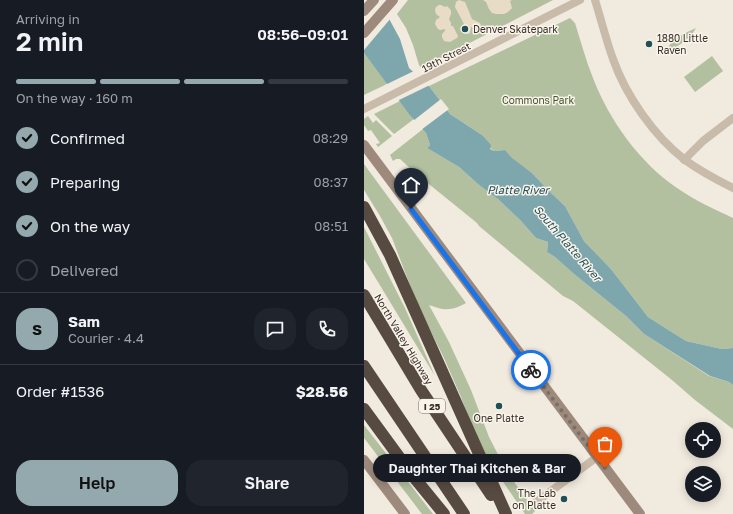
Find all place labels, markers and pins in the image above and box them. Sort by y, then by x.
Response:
place label: Denver Skatepark [473,23,558,35]
marker: Denver Skatepark [460,24,470,34]
place label: 1880 Little Raven [657,32,708,56]
marker: 1880 Little Raven [644,39,654,49]
pin [394,168,428,209]
marker: One Platte [494,401,504,411]
place label: One Platte [474,412,525,424]
pin [588,427,622,468]
callout: Daughter Thai Kitchen & Bar [373,454,581,482]
place label: The Lab on Platte [512,487,556,511]
marker: The Lab on Platte [559,494,569,504]

